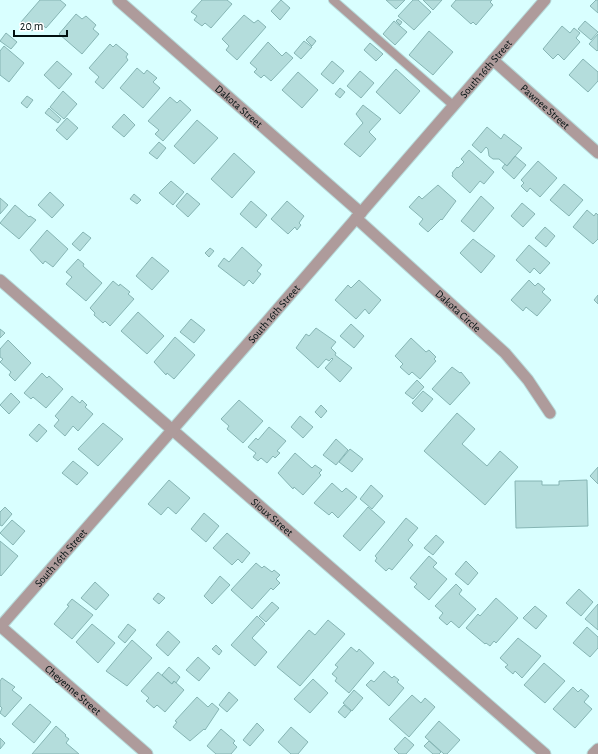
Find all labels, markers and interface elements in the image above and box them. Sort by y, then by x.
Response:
scale bar [14,12,67,38]
text: 20 m [20,20,43,32]
street label: South 16th Street [458,37,514,100]
street label: Pawnee Street [519,82,572,131]
street label: Dakota Street [213,83,265,130]
street label: South 16th Street [246,282,302,345]
street label: Dakota Circle [433,287,483,334]
street label: Sioux Street [249,496,296,538]
street label: South 16th Street [32,526,89,589]
street label: Cheyenne Street [43,662,104,717]

